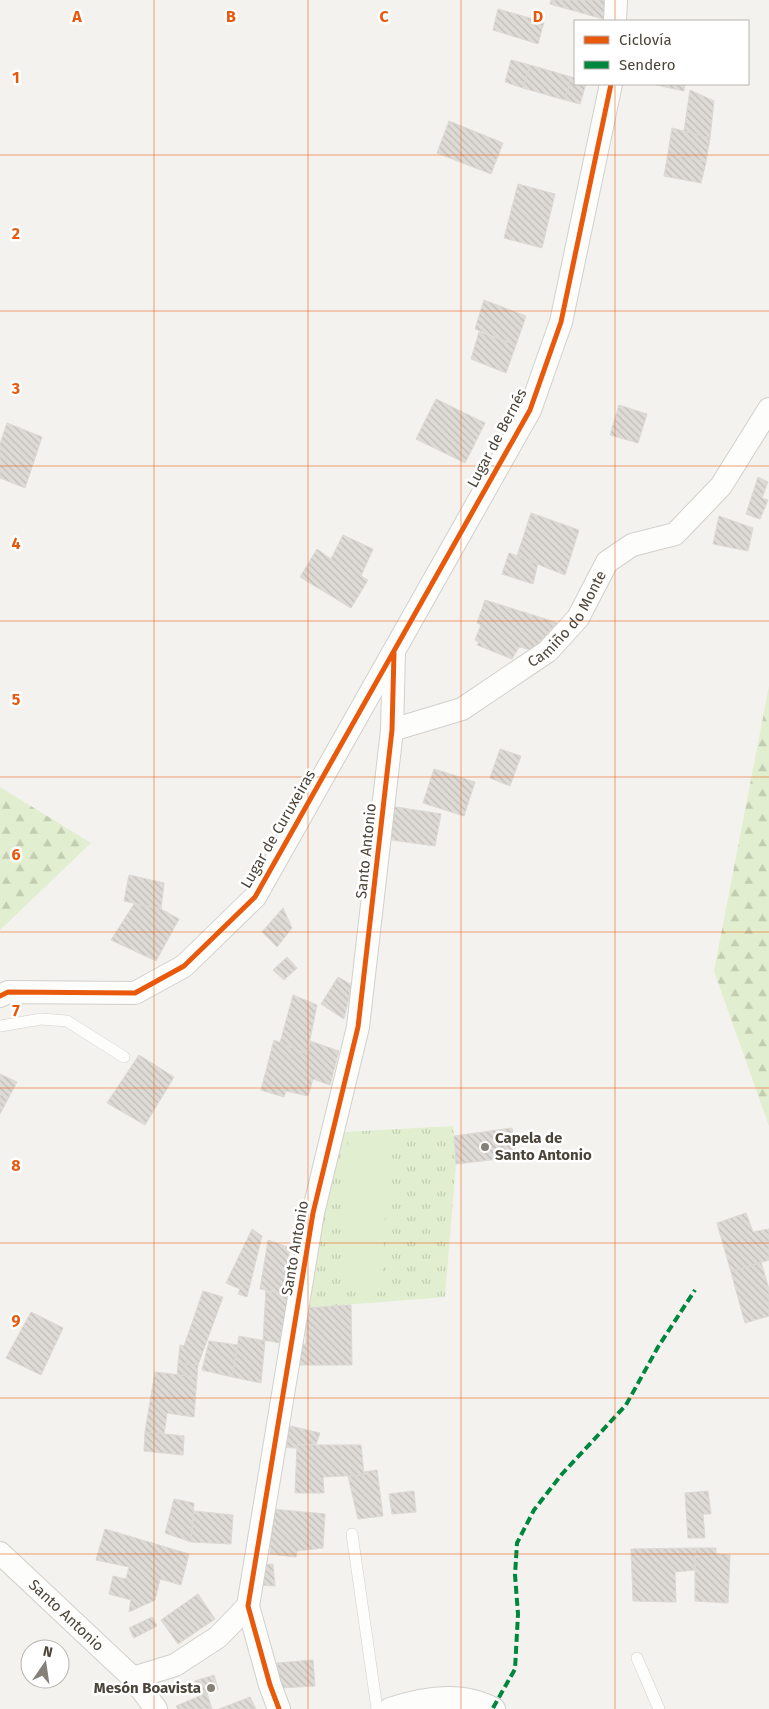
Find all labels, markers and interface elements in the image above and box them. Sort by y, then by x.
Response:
text: A [71,7,82,26]
text: B [226,7,236,26]
text: C [379,7,389,26]
text: D [533,7,543,26]
legend [574,20,749,85]
text: Ciclovía [619,31,672,49]
text: Sendero [619,56,675,74]
text: 1 [12,68,20,87]
text: 2 [12,224,20,243]
text: 3 [11,379,20,398]
street label: Lugar de Bernés [463,385,531,491]
text: 4 [11,534,21,553]
street label: Camiño do Monte [524,567,610,671]
text: 5 [12,690,21,709]
street label: Lugar de Curuxeiras [237,767,319,891]
street label: Santo Antonio [352,802,380,900]
text: 6 [11,845,21,864]
text: 7 [12,1001,20,1020]
place label: Capela de Santo Antonio [495,1129,592,1164]
marker: Capela de Santo Antonio [479,1141,491,1153]
text: 8 [11,1156,21,1175]
street label: Santo Antonio [278,1199,312,1297]
text: 9 [12,1311,21,1330]
street label: Santo Antonio [25,1576,108,1655]
north arrow [20,1639,70,1689]
text: N [41,1642,54,1661]
place label: Mesón Boavista [94,1679,201,1697]
marker: Mesón Boavista [205,1682,217,1694]

